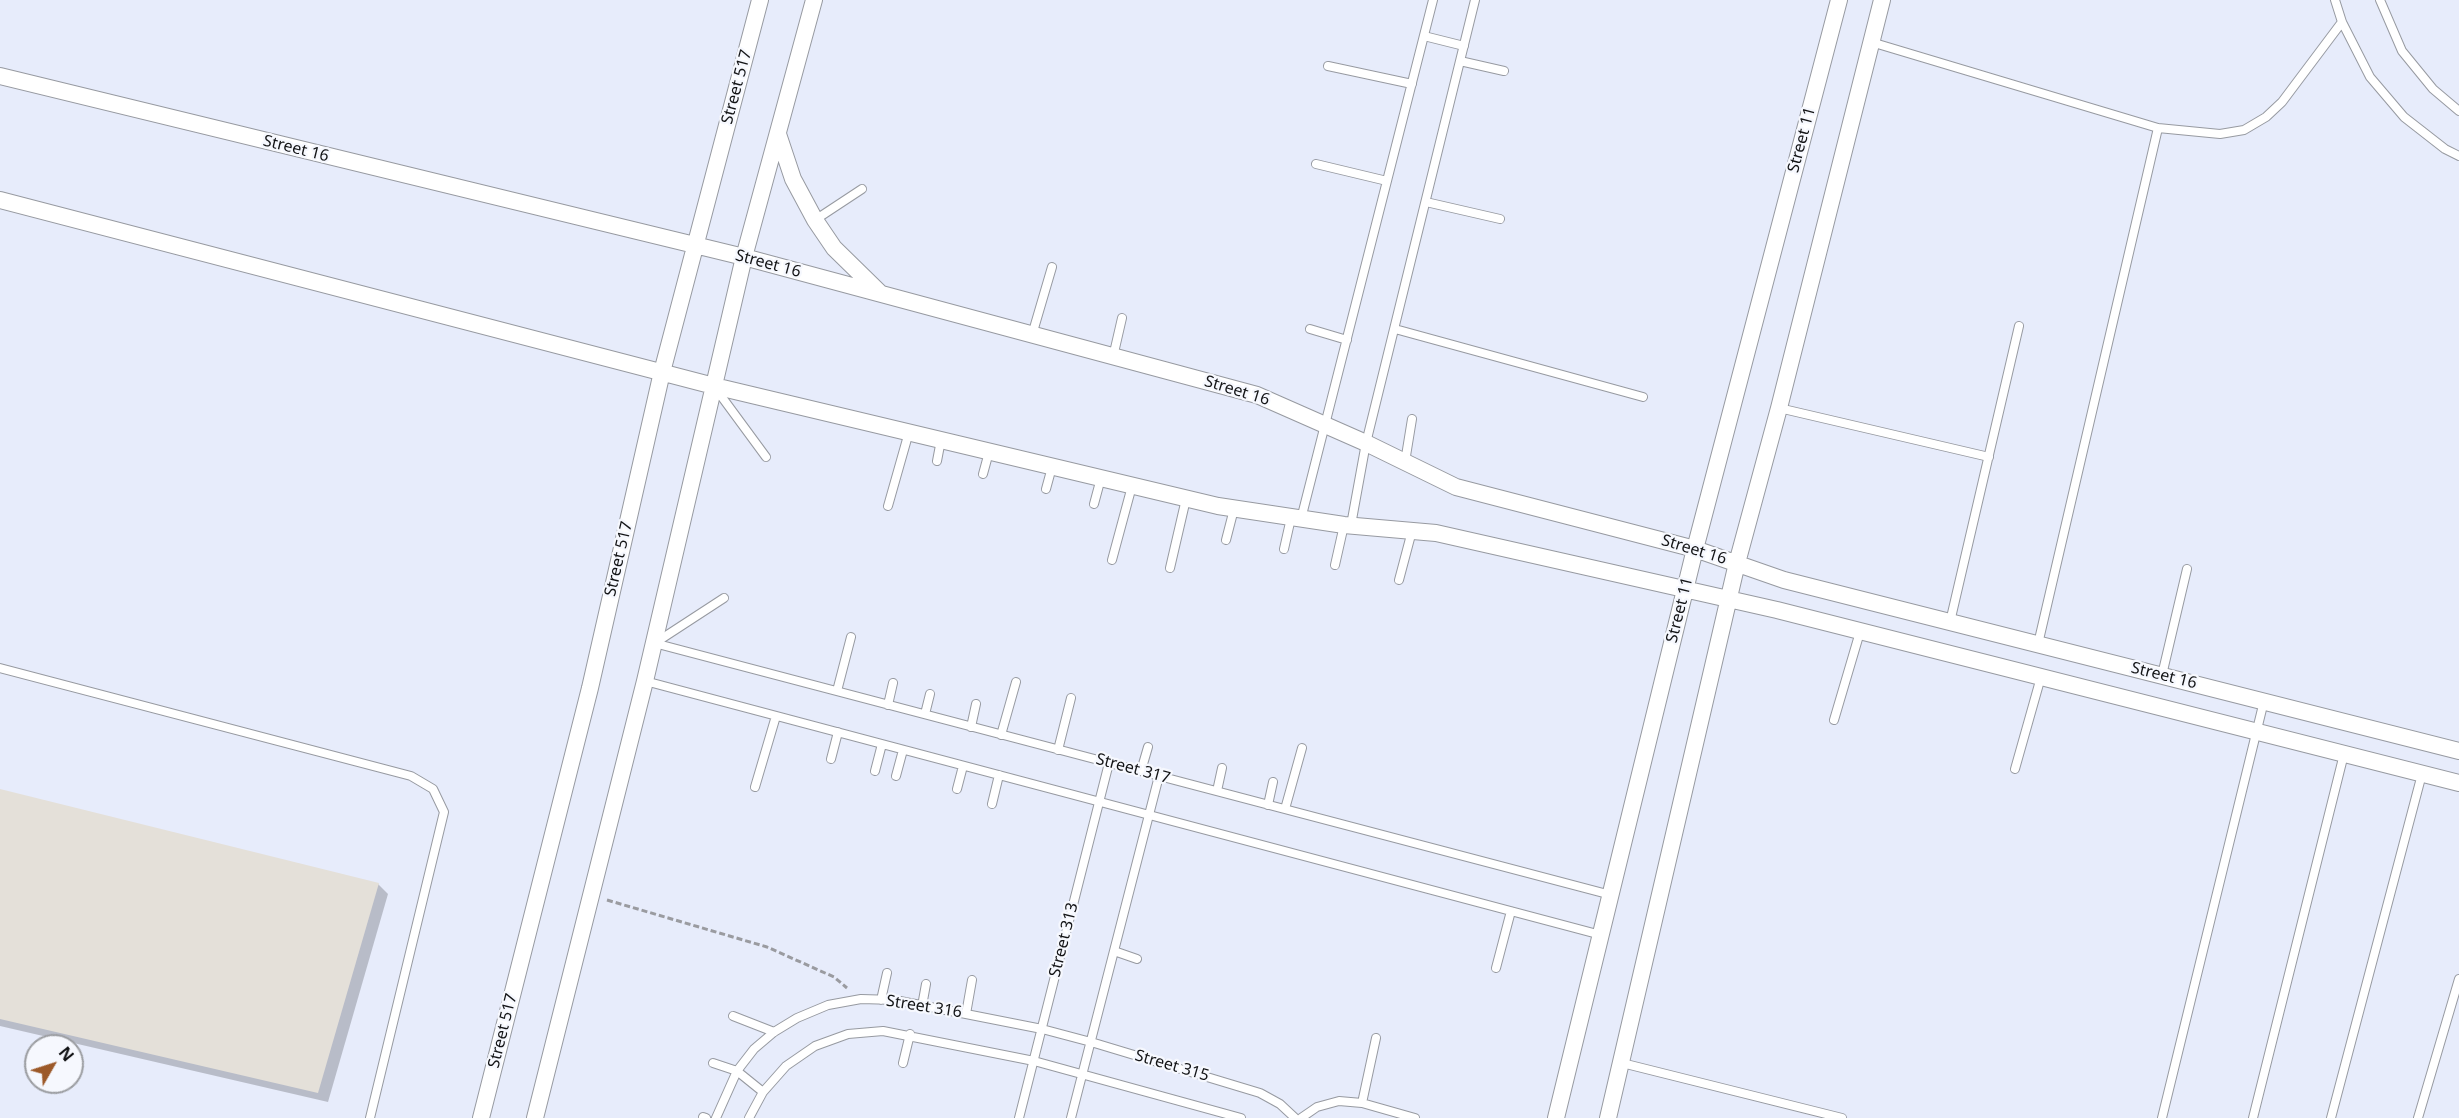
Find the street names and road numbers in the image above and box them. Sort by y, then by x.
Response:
street label: Street 517 [718,48,756,126]
street label: Street 11 [1784,105,1820,175]
street label: Street 16 [261,132,331,166]
street label: Street 16 [733,246,803,282]
street label: Street 16 [1202,372,1272,410]
street label: Street 517 [601,520,637,598]
street label: Street 16 [1659,531,1729,569]
street label: Street 11 [1663,575,1697,645]
street label: Street 16 [2129,659,2199,693]
street label: Street 317 [1094,750,1172,788]
street label: Street 313 [1045,901,1083,979]
street label: Street 517 [484,992,522,1070]
street label: Street 316 [885,992,963,1022]
street label: Street 315 [1133,1046,1211,1086]

